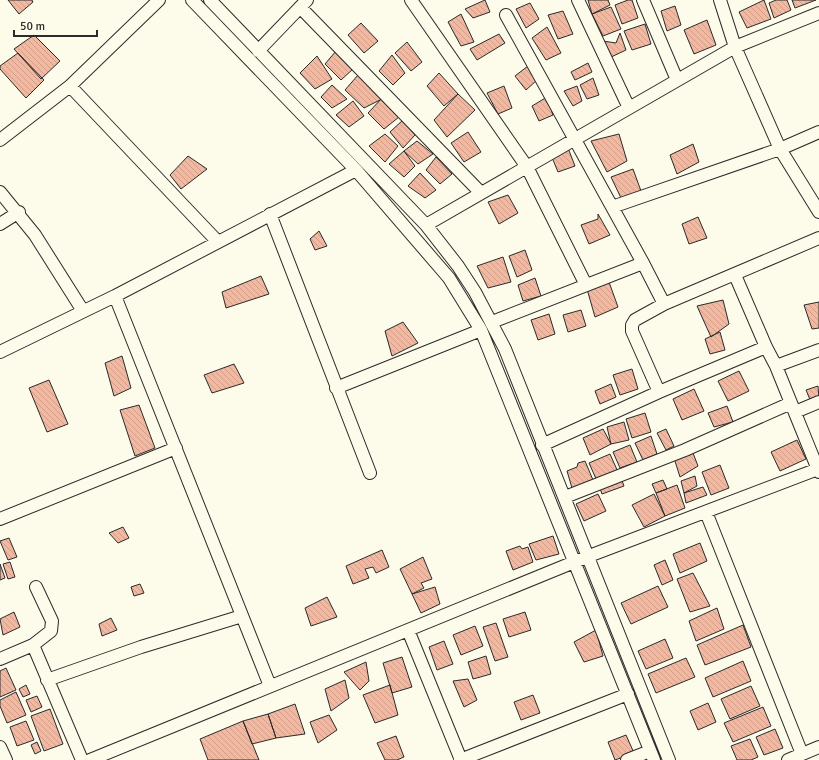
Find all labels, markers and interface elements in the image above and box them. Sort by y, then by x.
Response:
scale bar [14,12,97,38]
text: 50 m [20,19,45,34]

